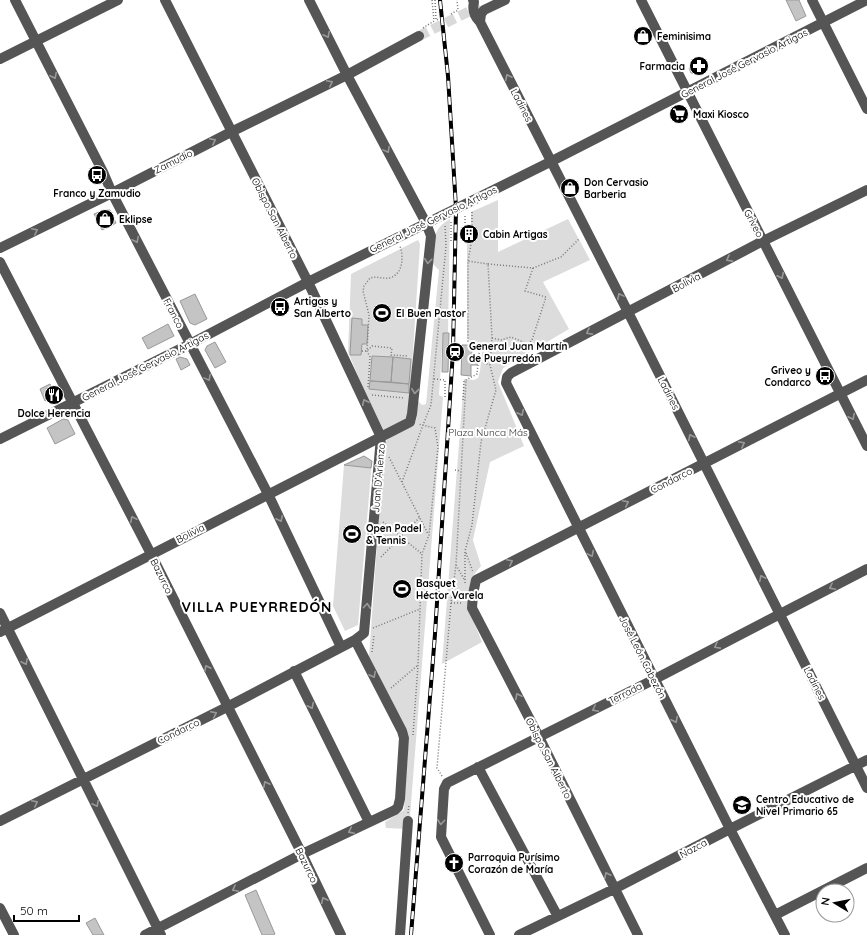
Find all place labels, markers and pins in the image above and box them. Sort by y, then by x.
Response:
shop icon: Feminisima [632,25,654,47]
place label: Feminisima [657,30,711,43]
pharmacy icon: Farmacia [688,55,710,77]
place label: Farmacia [640,60,685,73]
supermarket icon: Maxi Kiosco [668,103,690,125]
place label: Maxi Kiosco [693,108,749,121]
bus stop icon: Franco y Zamudio [86,164,108,186]
place label: Don Cervasio Barberia [584,176,649,201]
shop icon: Don Cervasio Barberia [559,177,581,199]
place label: Franco y Zamudio [53,187,141,200]
shop icon: Eklipse [94,208,116,230]
place label: Eklipse [119,213,153,226]
building icon: Cabin Artigas [458,223,480,245]
place label: Cabin Artigas [483,228,548,241]
place label: Artigas y San Alberto [294,295,351,320]
bus stop icon: Artigas y San Alberto [269,296,291,318]
sports icon: El Buen Pastor [371,302,393,324]
place label: El Buen Pastor [396,307,467,320]
place label: General Juan Martín de Pueyrredón [469,340,567,365]
station icon: General Juan Martín de Pueyrredón [444,341,466,363]
place label: Griveo y Condarco [764,364,811,389]
bus stop icon: Griveo y Condarco [814,365,836,387]
restaurant icon: Dolce Herencia [43,384,65,406]
place label: Dolce Herencia [18,407,90,420]
place label: Open Padel & Tennis [366,522,422,547]
sports icon: Open Padel & Tennis [341,523,363,545]
place label: Basquet Héctor Varela [416,577,484,602]
sports icon: Basquet Héctor Varela [391,578,413,600]
place label: Centro Educativo de Nivel Primario 65 [756,793,854,818]
school or university icon: Centro Educativo de Nivel Primario 65 [731,794,753,816]
place label: Parroquia Purísimo Corazón de María [468,851,560,876]
church icon: Parroquia Purísimo Corazón de María [443,852,465,874]

